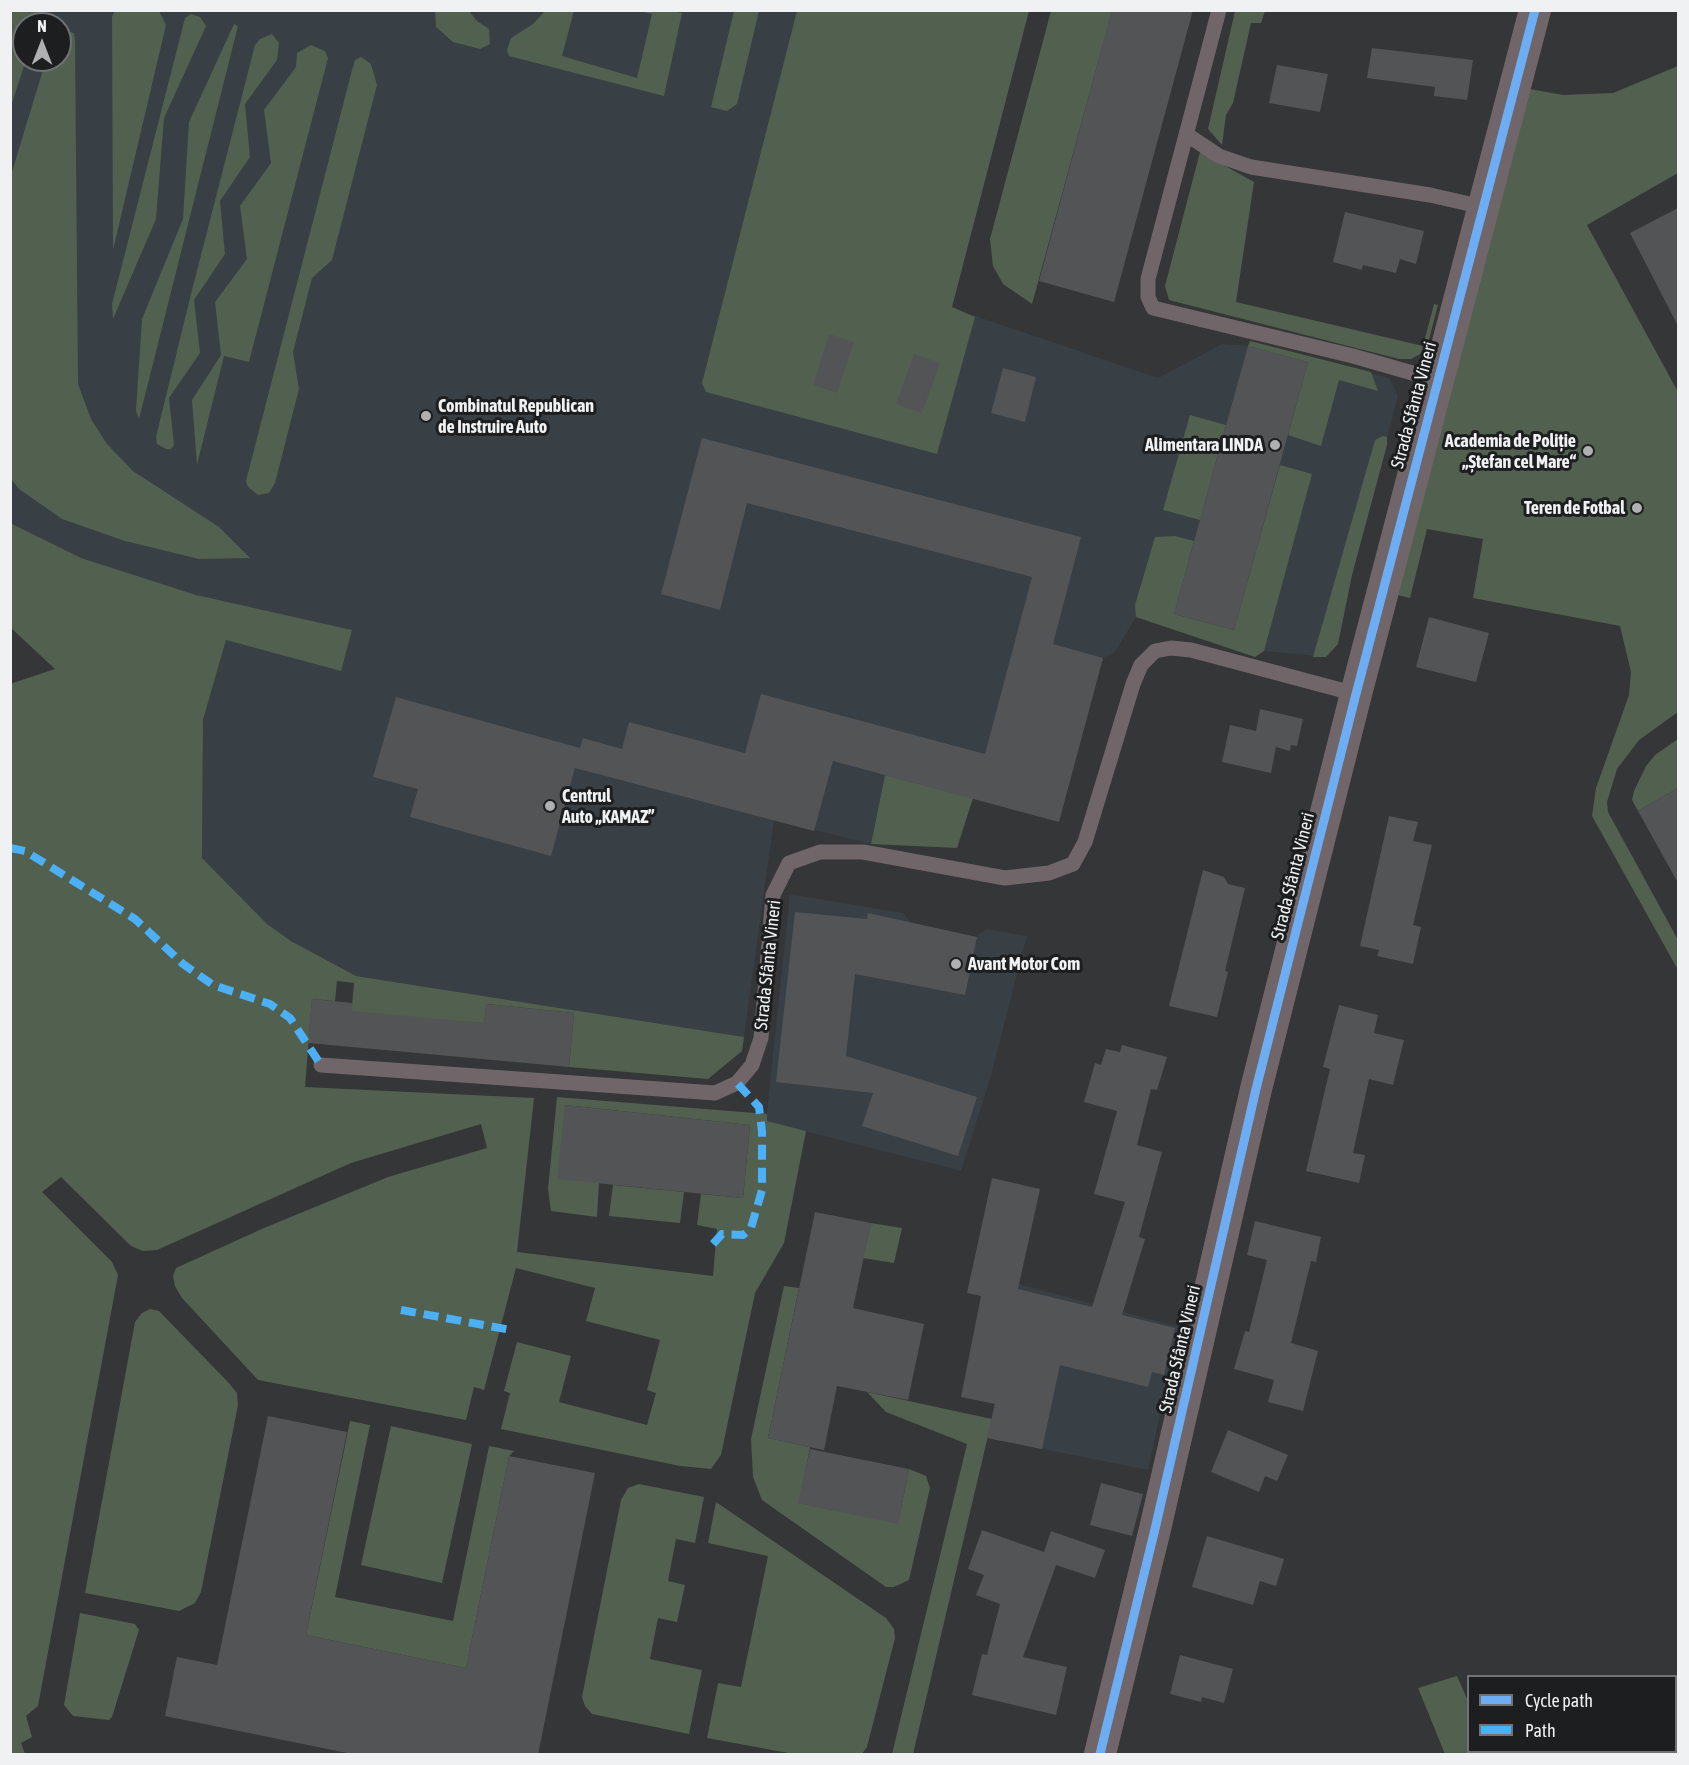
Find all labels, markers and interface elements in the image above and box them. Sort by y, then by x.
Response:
north arrow [12,12,72,72]
text: N [37,17,47,35]
street label: Strada Sfânta Vineri [1387,339,1441,471]
place label: Combinatul Republican de Instruire Auto [438,395,594,438]
marker: Combinatul Republican de Instruire Auto [419,409,433,423]
place label: Academia de Poliție „Ștefan cel Mare“ [1445,430,1576,472]
place label: Alimentara LINDA [1145,434,1263,456]
marker: Alimentara LINDA [1268,438,1282,452]
marker: Academia de Poliție „Ștefan cel Mare“ [1581,444,1595,458]
place label: Teren de Fotbal [1524,497,1625,519]
marker: Teren de Fotbal [1630,501,1644,515]
place label: Centrul Auto „KAMAZ” [562,785,654,828]
marker: Centrul Auto „KAMAZ” [543,799,557,813]
street label: Strada Sfânta Vineri [1267,810,1319,942]
street label: Strada Sfânta Vineri [750,899,786,1031]
place label: Avant Motor Com [968,953,1080,975]
marker: Avant Motor Com [949,957,963,971]
street label: Strada Sfânta Vineri [1155,1283,1205,1415]
legend [1467,1675,1677,1753]
text: Cycle path [1525,1690,1593,1711]
text: Path [1525,1720,1556,1741]

